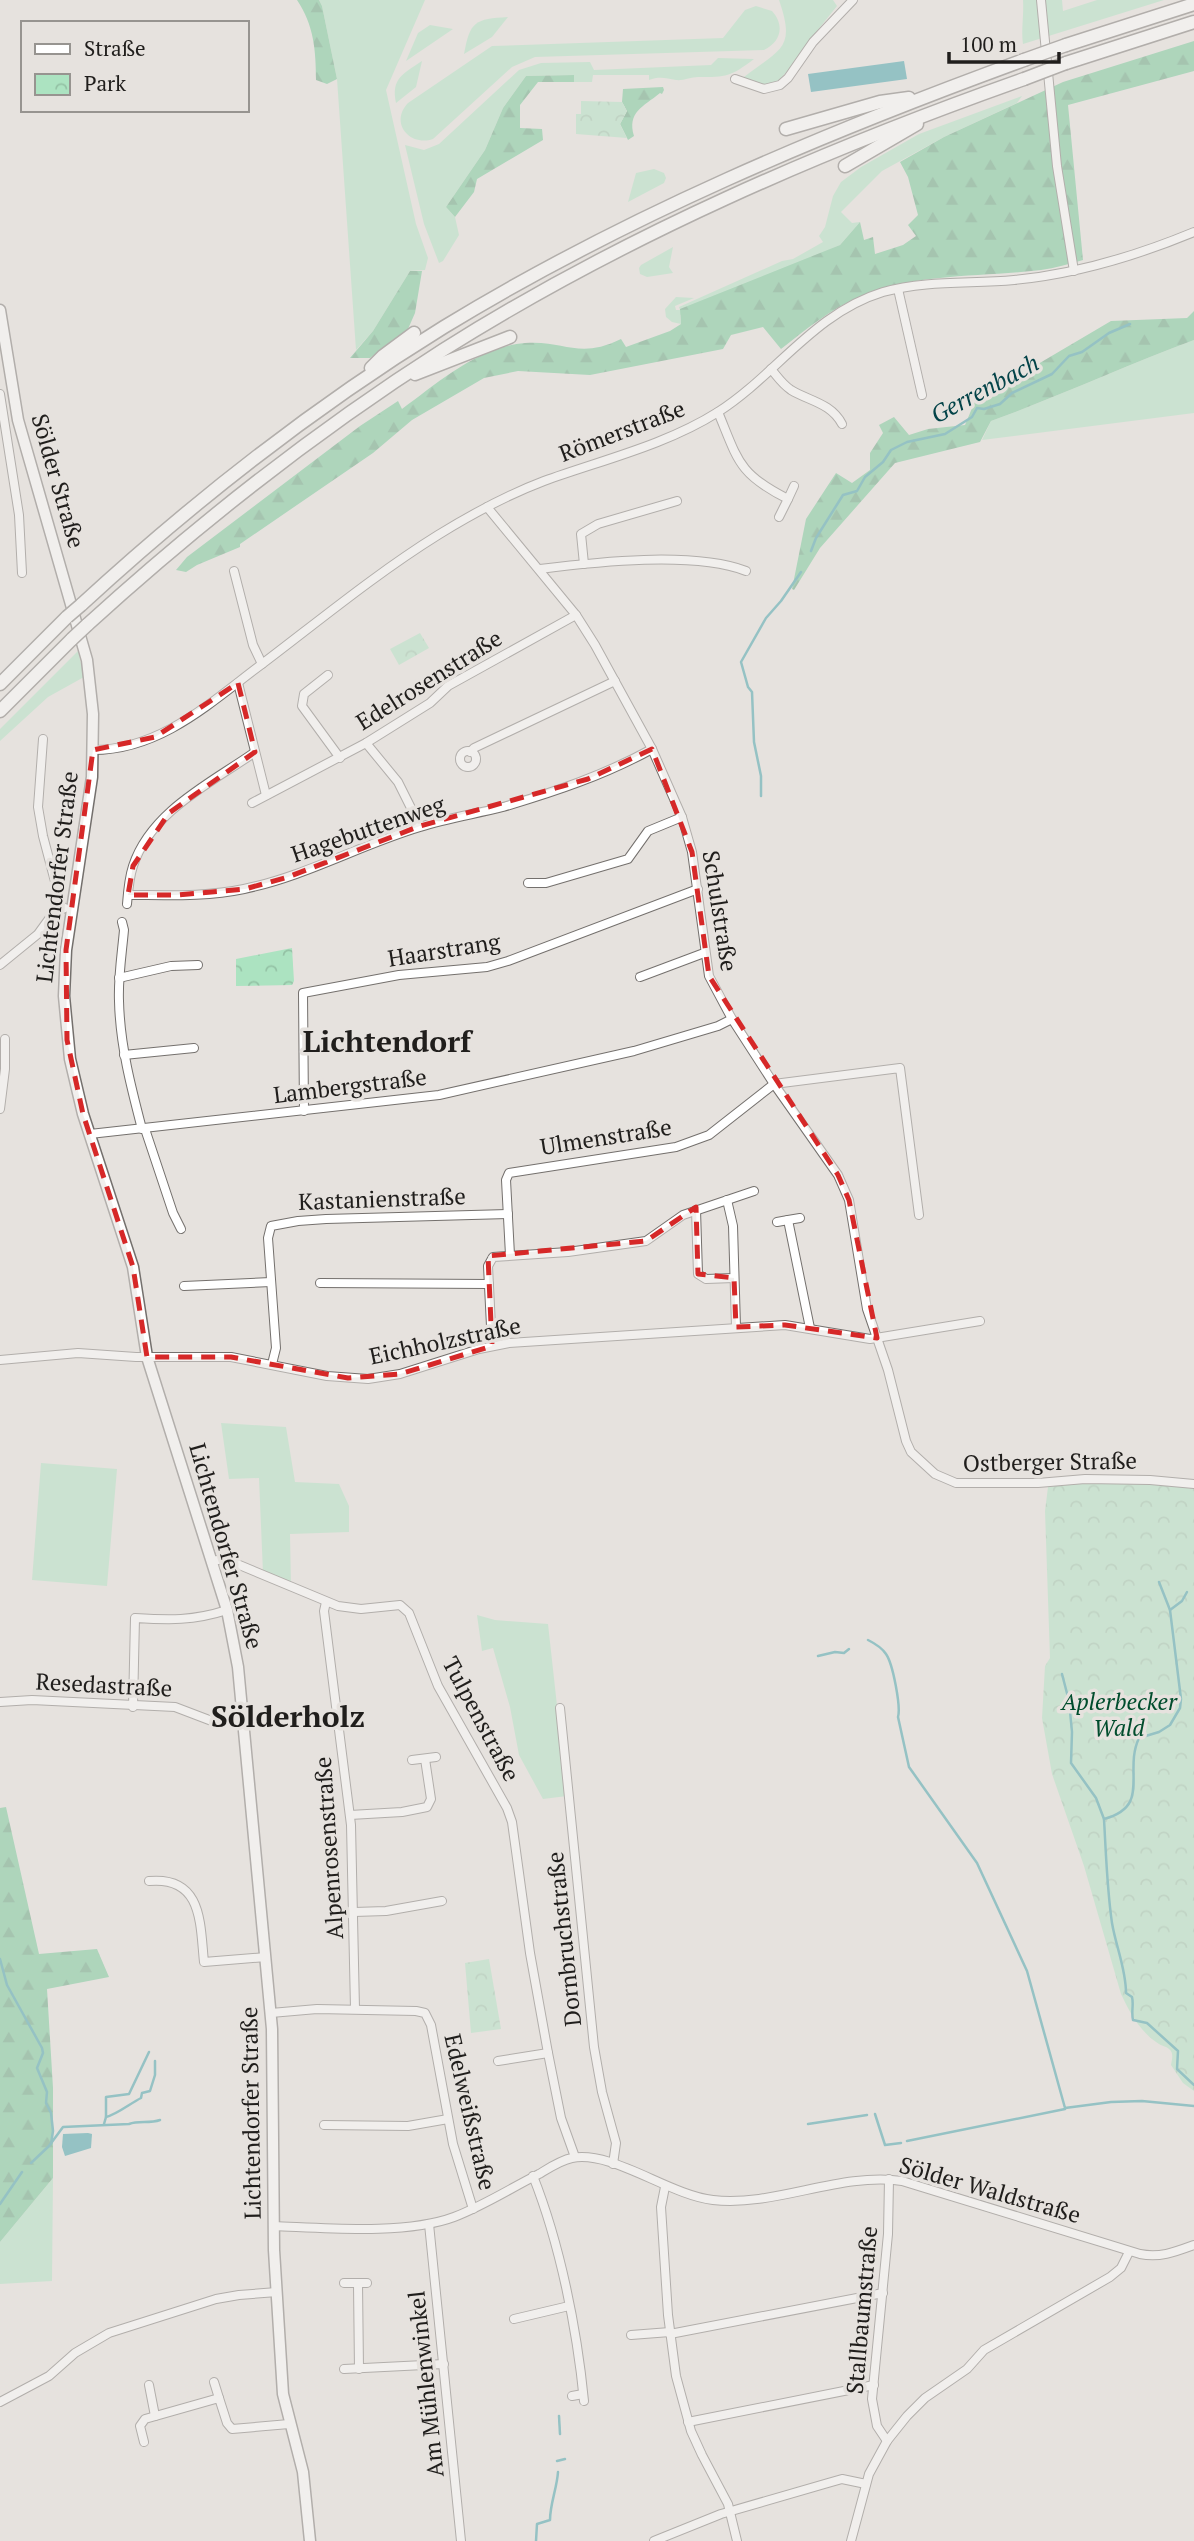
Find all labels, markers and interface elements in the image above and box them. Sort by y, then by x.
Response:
legend [21,21,248,112]
scale bar [949,21,1059,65]
text: 100 m [960,30,1017,58]
text: Straße [84,34,146,62]
text: Park [84,69,126,97]
water label: Gerrenbach [925,346,1044,430]
street label: Römerstraße [554,392,689,469]
street label: Sölder Straße [25,410,92,552]
street label: Edelrosenstraße [350,622,508,737]
street label: Lichtendorfer Straße [28,769,85,984]
street label: Hagebuttenweg [287,788,449,869]
street label: Schulstraße [696,848,745,974]
street label: Haarstrang [385,925,503,974]
district label: Lichtendorf [303,1021,474,1061]
street label: Lambergstraße [271,1061,428,1110]
street label: Ulmenstraße [538,1111,674,1162]
street label: Kastanienstraße [298,1180,466,1217]
street label: Eichholzstraße [366,1309,523,1372]
street label: Lichtendorfer Straße [182,1439,271,1652]
street label: Ostberger Straße [963,1444,1137,1479]
street label: Tulpenstraße [436,1651,527,1787]
street label: Resedastraße [35,1665,173,1704]
park label: Aplerbecker Wald [1059,1686,1178,1743]
district label: Sölderholz [211,1696,365,1736]
street label: Alpenrosenstraße [307,1756,350,1940]
street label: Dornbruchstraße [539,1850,588,2028]
street label: Lichtendorfer Straße [233,2006,268,2220]
street label: Edelweißstraße [437,2031,504,2193]
street label: Sölder Waldstraße [896,2149,1084,2230]
street label: Stallbaumstraße [839,2225,884,2395]
street label: Am Mühlenwinkel [400,2289,451,2479]

